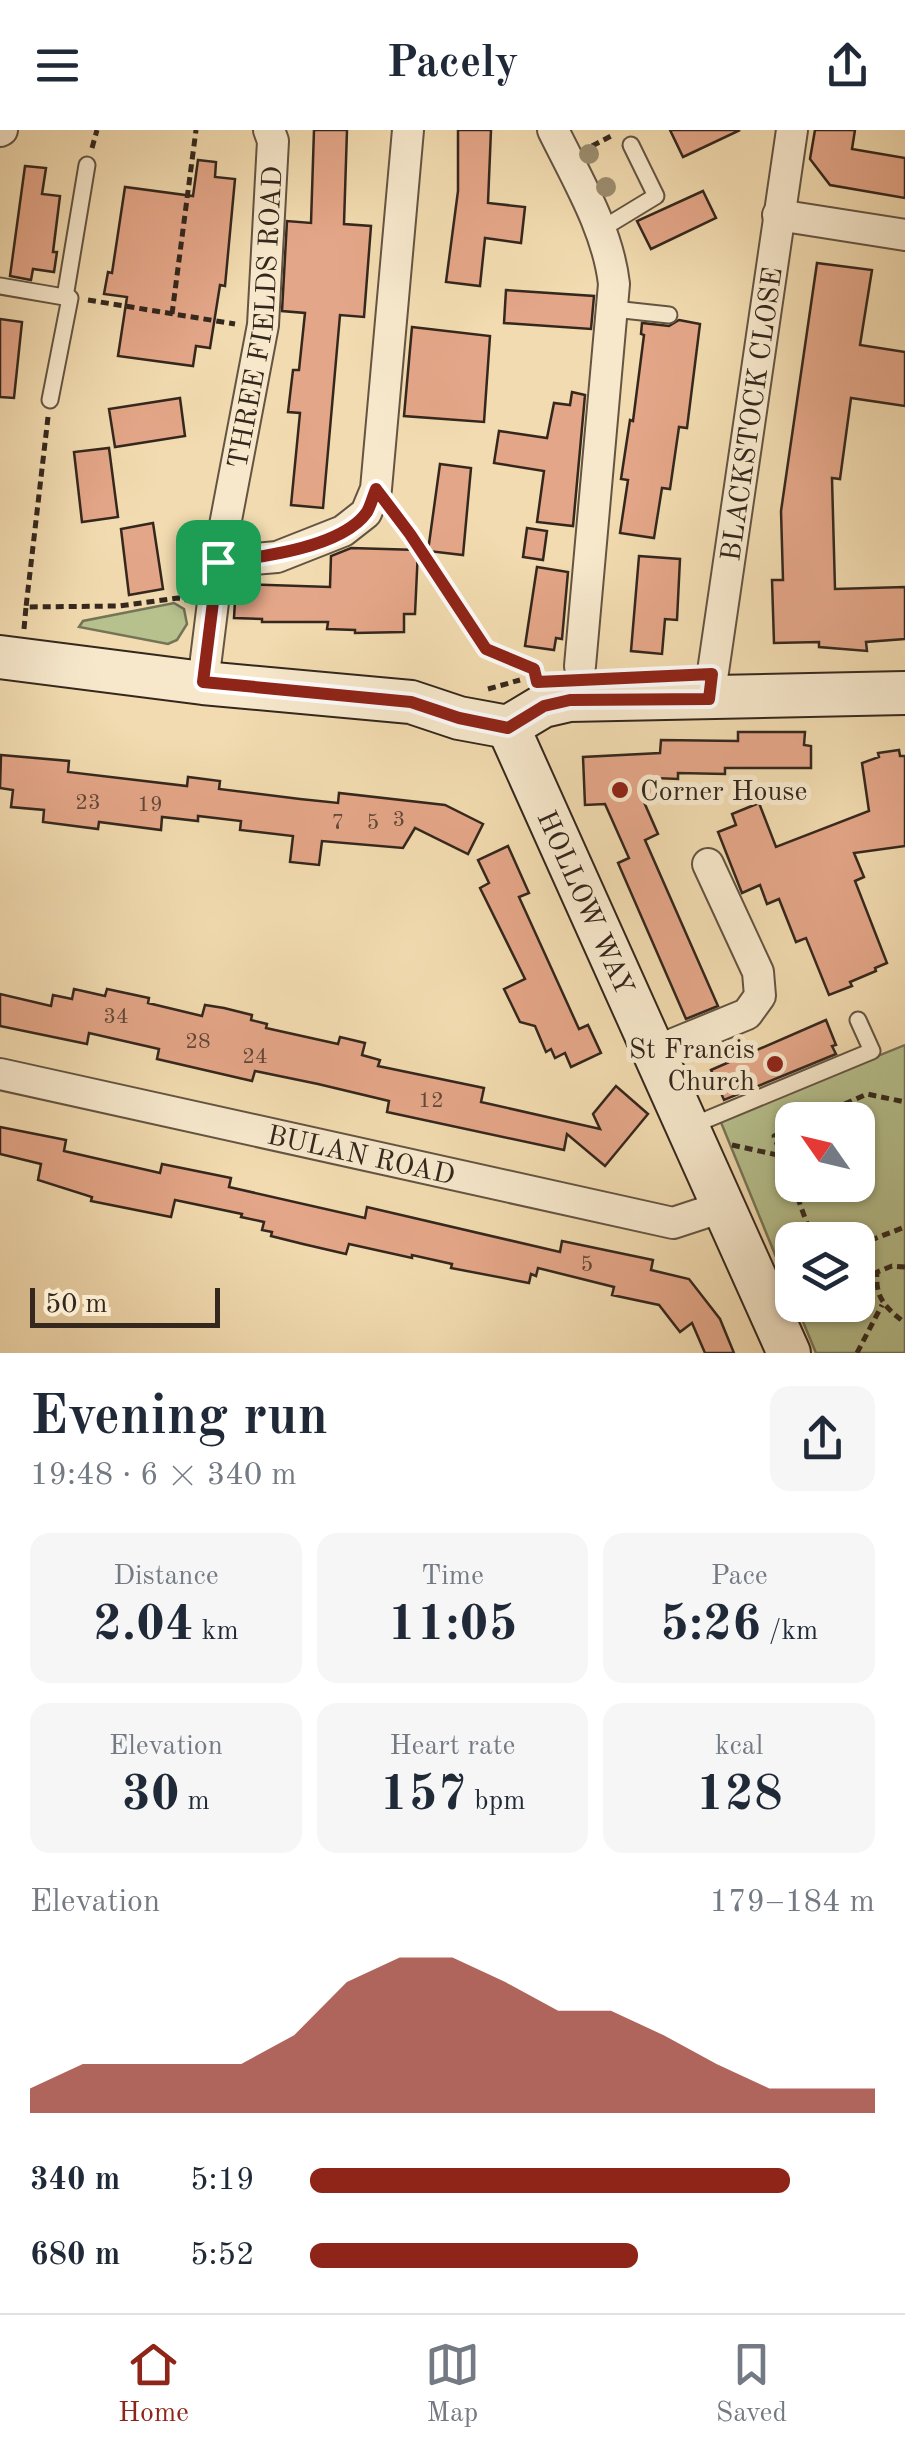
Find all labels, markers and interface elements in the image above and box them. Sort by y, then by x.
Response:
icon: menu [30,38,85,93]
icon: share [820,38,875,93]
text: Pacely [386,42,519,87]
street label: THREE FIELDS ROAD [225,165,289,471]
street label: BLACKSTOCK CLOSE [718,266,789,563]
pin [176,520,261,605]
icon: arrive [191,535,246,590]
marker: Corner House [609,779,631,801]
place label: Corner House [640,779,807,807]
house number: 23 [75,792,101,814]
house number: 19 [137,794,163,816]
street label: HOLLOW WAY [530,807,637,1000]
house number: 3 [393,809,405,831]
house number: 7 [332,812,344,834]
house number: 5 [367,812,379,834]
house number: 34 [103,1006,129,1028]
house number: 28 [185,1031,211,1053]
place label: St Francis Church [629,1037,755,1097]
house number: 24 [242,1046,268,1068]
marker: St Francis Church [764,1053,786,1075]
house number: 12 [418,1090,444,1112]
north arrow [775,1102,875,1202]
map controls [775,1102,875,1322]
street label: BULAN ROAD [264,1123,457,1191]
button: layers [775,1222,875,1322]
house number: 5 [581,1254,593,1276]
scale bar [30,1283,220,1328]
text: 50 m [45,1291,108,1319]
button: share [770,1386,875,1491]
text: Evening run [30,1391,328,1446]
text: 19:48 · 6 × 340 m [30,1460,297,1492]
text: Distance [113,1563,219,1591]
text: Time [421,1563,484,1591]
text: Pace [711,1563,768,1591]
text: 2.04 [93,1601,194,1651]
text: 11:05 [387,1601,517,1651]
text: 5:26 [660,1601,761,1651]
text: km [194,1618,239,1646]
text: /km [761,1618,818,1646]
text: Elevation [109,1733,223,1761]
text: Heart rate [390,1733,515,1761]
text: kcal [715,1733,763,1761]
text: 30 [122,1771,180,1821]
text: 157 [380,1771,467,1821]
text: 128 [696,1771,783,1821]
text: m [180,1788,210,1816]
text: bpm [467,1788,525,1816]
text: Elevation [30,1887,160,1919]
text: 179–184 m [709,1887,875,1919]
text: 340 m [30,2165,120,2197]
text: 5:19 [190,2165,255,2197]
text: 680 m [30,2240,120,2272]
text: 5:52 [190,2240,255,2272]
tab: Home [118,2337,189,2432]
tab: Map [425,2337,480,2432]
tab: Saved [716,2337,787,2432]

